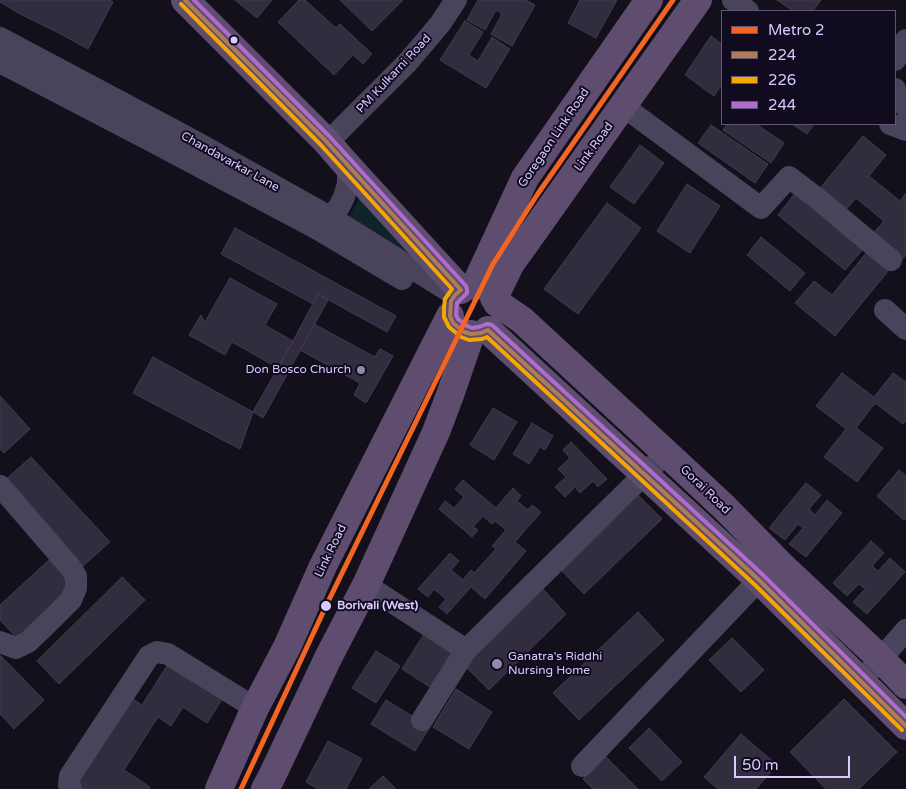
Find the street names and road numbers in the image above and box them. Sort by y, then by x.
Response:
street label: PM Kulkarni Road [354,32,434,116]
street label: Goregaon Link Road [515,86,593,190]
street label: Link Road [571,120,617,174]
street label: Chandavarkar Lane [178,129,282,195]
street label: Gorai Road [677,463,733,517]
street label: Link Road [312,522,350,580]

